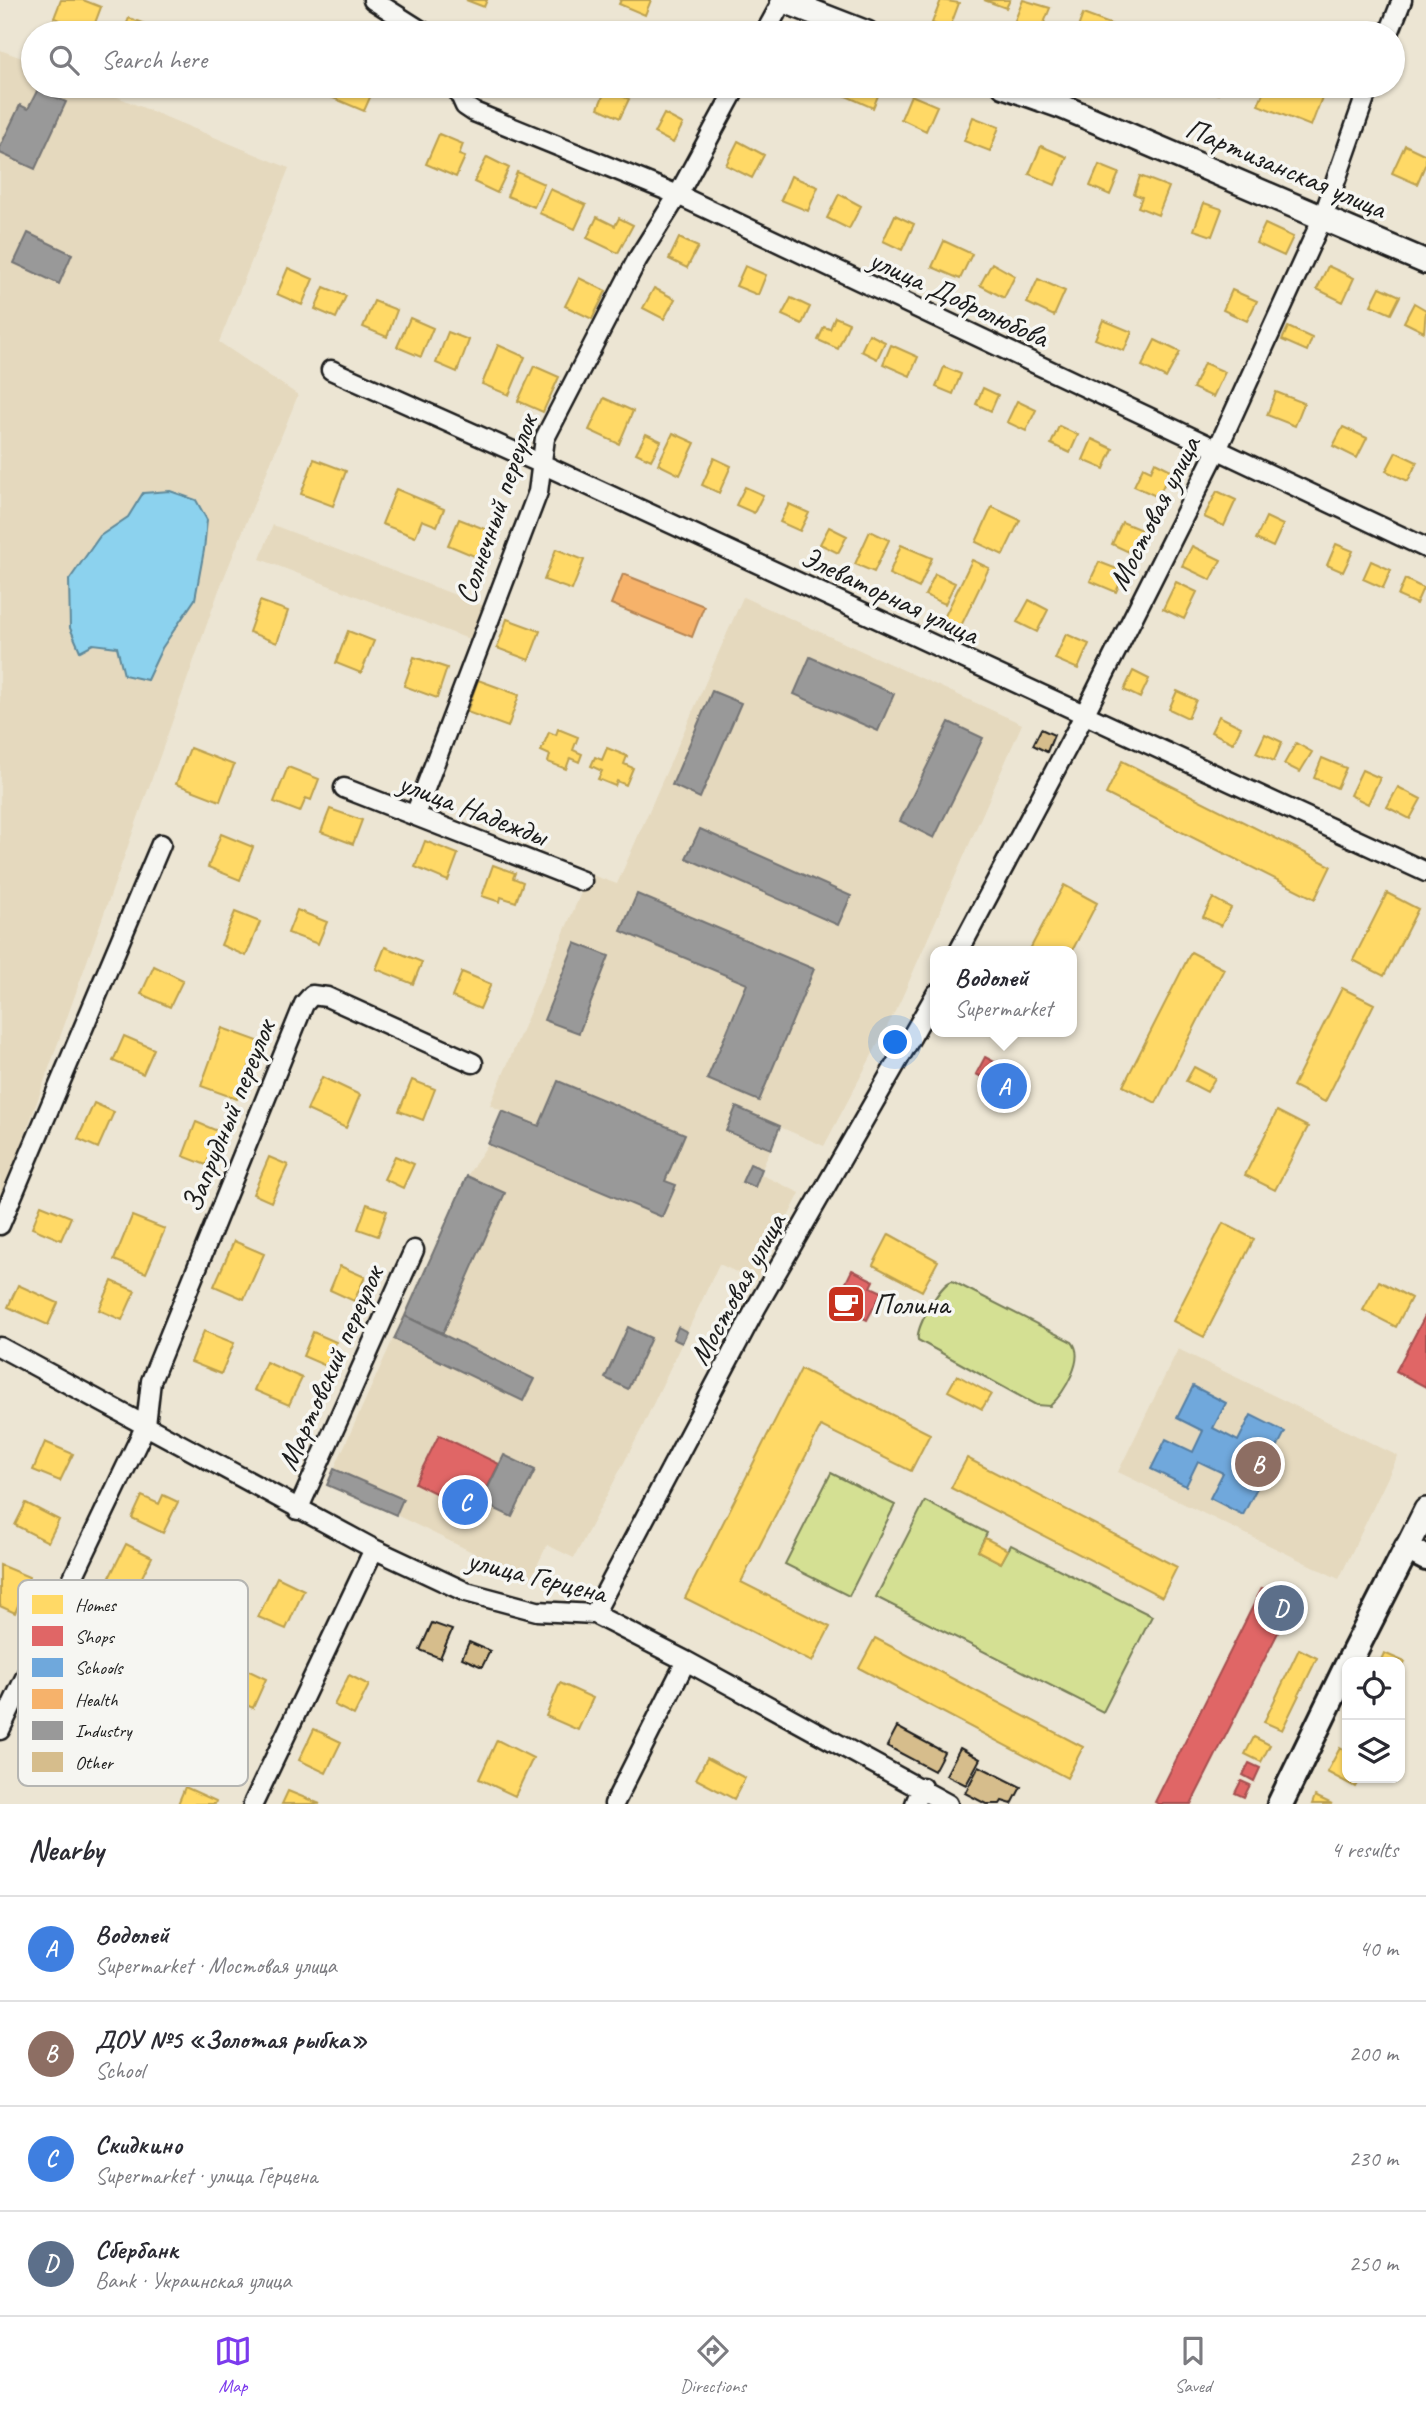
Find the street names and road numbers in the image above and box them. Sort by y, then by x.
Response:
street label: Партизанская улица [1180,109,1394,228]
street label: улица Добролюбова [862,239,1056,357]
street label: Солнечный переулок [446,407,547,608]
street label: Мостовая улица [1099,428,1210,596]
street label: Элеваторная улица [795,537,987,654]
street label: улица Надежды [392,763,555,855]
street label: Запрудный переулок [172,1012,285,1218]
street label: Мостовая улица [680,1205,795,1371]
street label: Мартовский переулок [268,1257,393,1476]
street label: улица Герцена [462,1540,613,1612]

